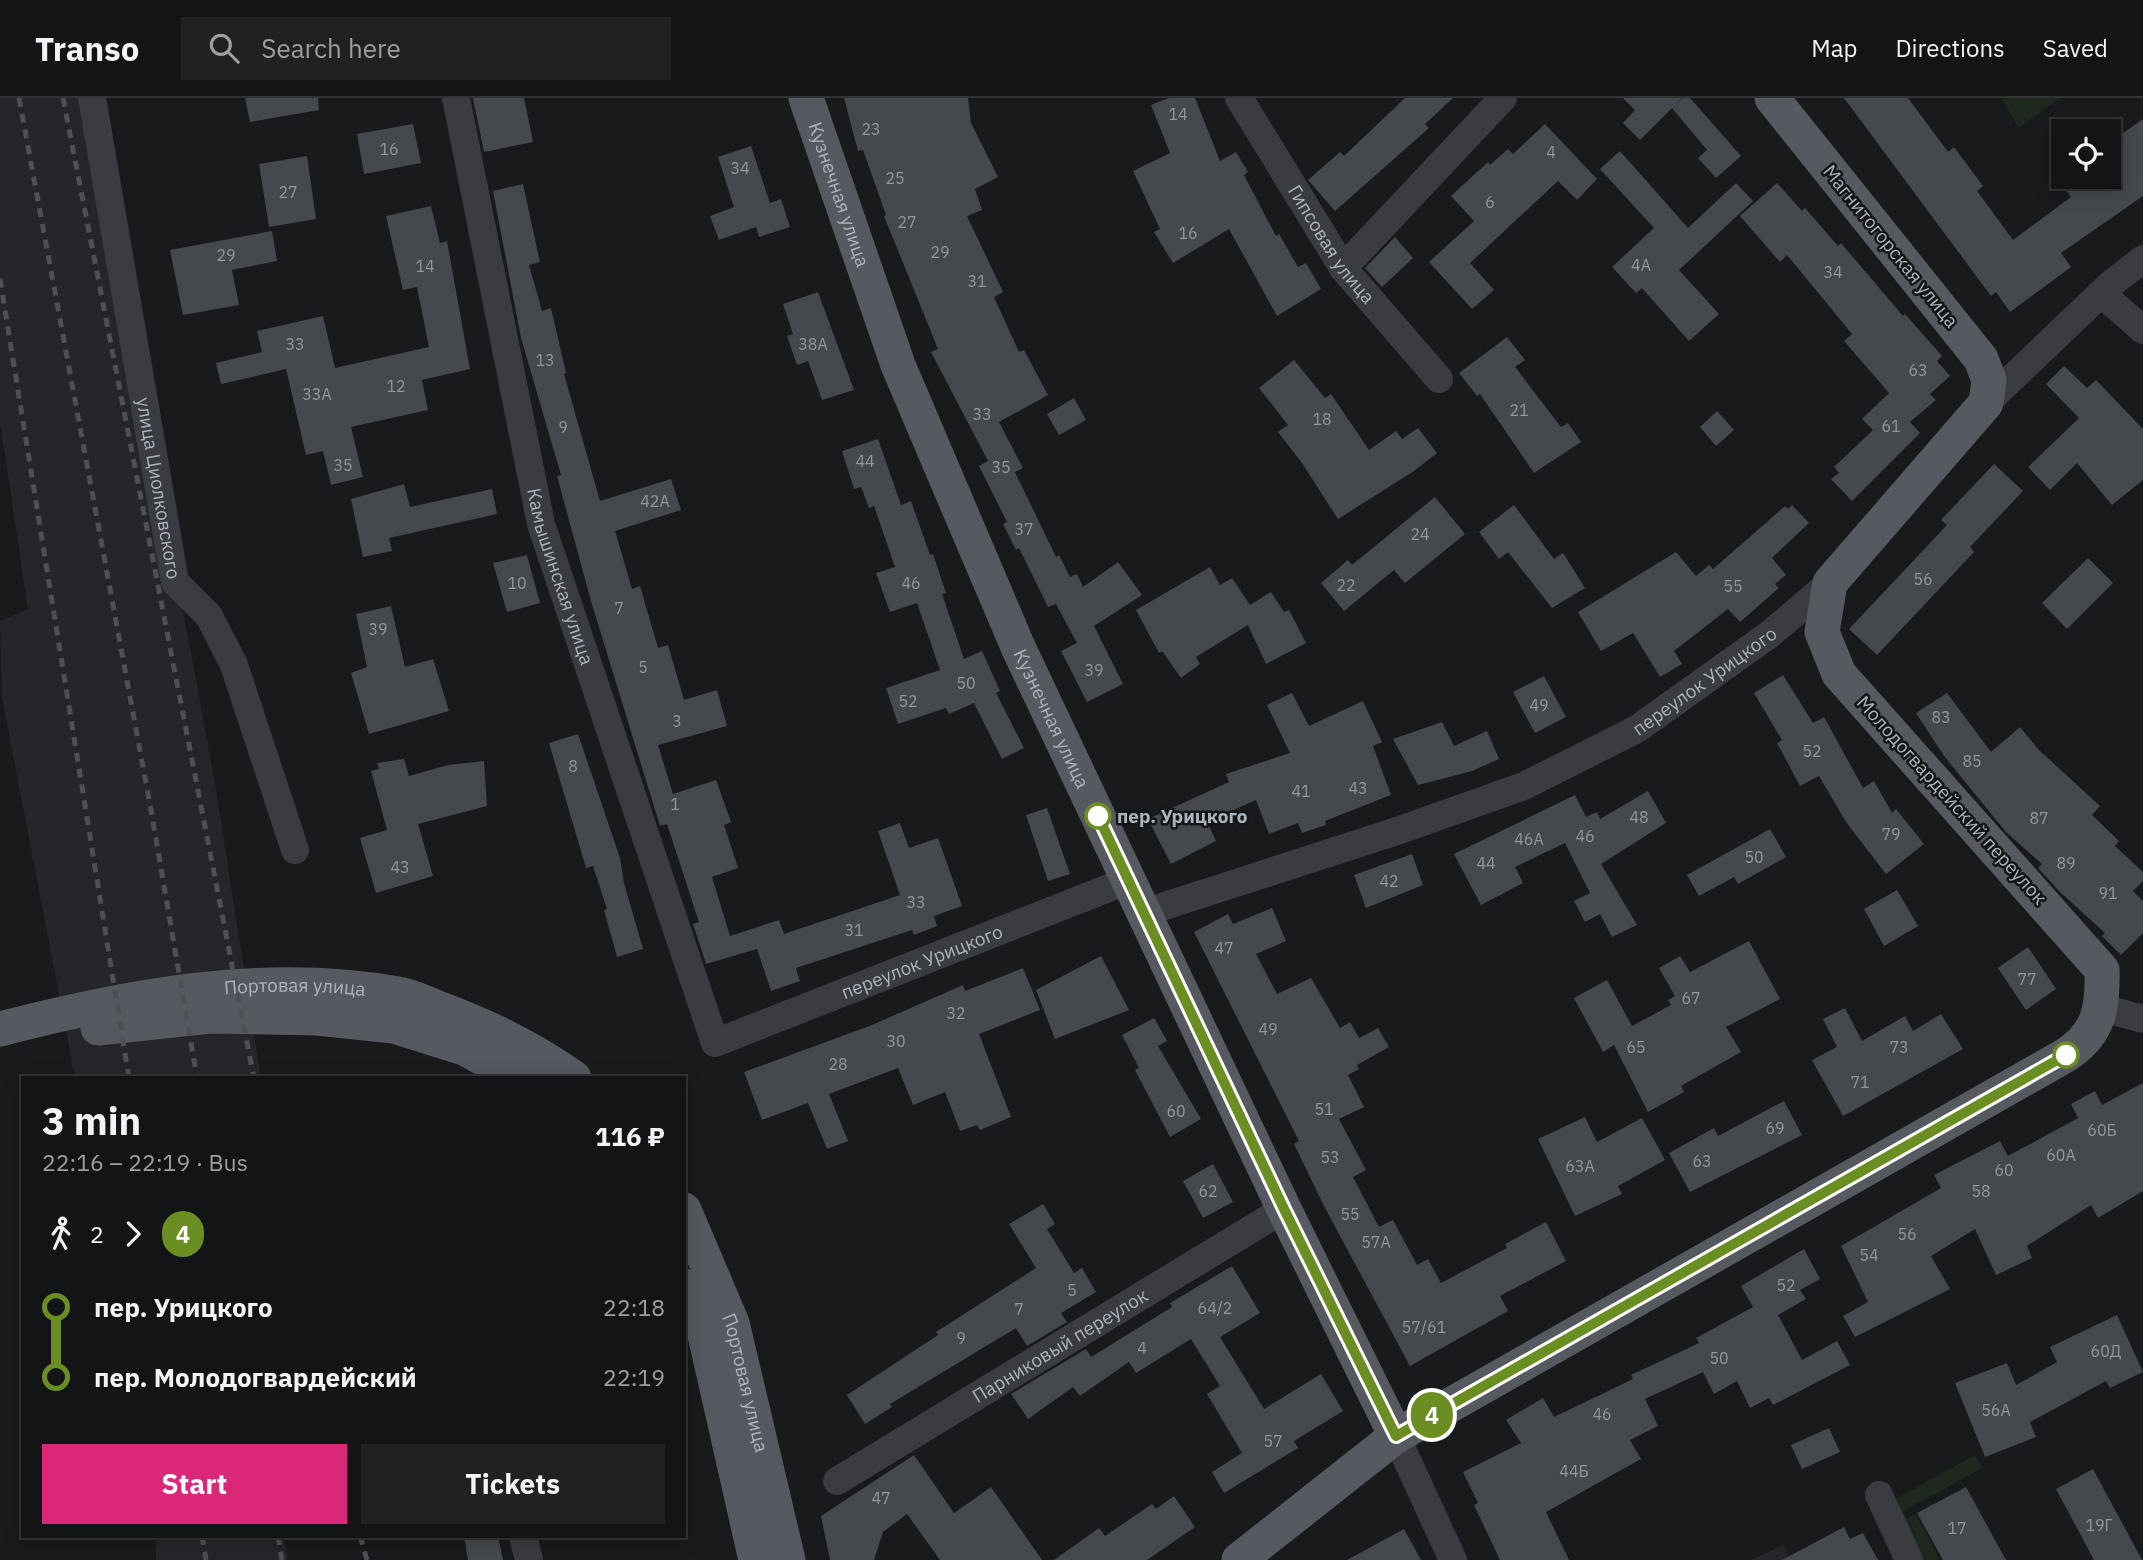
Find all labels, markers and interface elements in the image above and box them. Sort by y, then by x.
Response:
search box [181,17,671,80]
text: Transo [35,27,139,70]
icon: search [205,29,243,67]
text: Search here [261,31,401,65]
text: Map [1811,32,1857,64]
text: Directions [1895,32,2005,64]
text: Saved [2043,32,2108,64]
house number: 14 [1168,104,1188,124]
street label: Кузнечная улица [803,119,875,270]
house number: 23 [861,119,881,139]
map controls [2051,119,2121,189]
button: locate [2051,119,2121,189]
house number: 16 [379,139,399,159]
house number: 4 [1546,142,1556,162]
house number: 34 [730,158,750,178]
street label: Магнитогорская улица [1818,160,1964,332]
house number: 25 [885,168,905,188]
street label: Гипсовая улица [1283,180,1380,308]
house number: 27 [278,182,298,202]
house number: 6 [1485,192,1495,212]
house number: 27 [897,212,917,232]
house number: 16 [1178,223,1198,243]
house number: 29 [930,242,950,262]
house number: 29 [216,245,236,265]
house number: 4А [1631,255,1651,275]
house number: 14 [415,256,435,276]
house number: 34 [1823,262,1843,282]
house number: 31 [967,271,987,291]
house number: 33 [285,334,305,354]
house number: 38А [798,334,828,354]
house number: 13 [535,350,555,370]
house number: 63 [1908,360,1928,380]
house number: 12 [386,376,406,396]
house number: 33А [302,384,332,404]
street label: улица Циолковского [132,396,186,581]
house number: 21 [1509,400,1529,420]
house number: 33 [972,404,992,424]
house number: 18 [1312,409,1332,429]
house number: 61 [1881,416,1901,436]
house number: 9 [558,417,568,437]
house number: 44 [855,451,875,471]
house number: 35 [333,455,353,475]
house number: 35 [991,457,1011,477]
street label: Камышинская улица [522,486,599,668]
house number: 42А [640,491,670,511]
house number: 37 [1014,519,1034,539]
house number: 24 [1410,524,1430,544]
house number: 56 [1913,569,1933,589]
house number: 10 [507,573,527,593]
house number: 46 [901,573,921,593]
house number: 22 [1336,575,1356,595]
house number: 55 [1723,576,1743,596]
house number: 7 [614,598,624,618]
house number: 39 [368,619,388,639]
street label: переулок Урицкого [1627,621,1781,741]
street label: Кузнечная улица [1009,645,1095,792]
house number: 5 [638,657,648,677]
house number: 39 [1084,660,1104,680]
house number: 50 [956,673,976,693]
house number: 52 [898,691,918,711]
street label: Молодогвардейский переулок [1852,691,2052,909]
house number: 49 [1529,695,1549,715]
house number: 83 [1931,707,1951,727]
house number: 3 [672,711,682,731]
house number: 52 [1802,741,1822,761]
house number: 85 [1962,751,1982,771]
house number: 8 [568,756,578,776]
house number: 43 [1348,778,1368,798]
house number: 41 [1291,781,1311,801]
house number: 1 [670,794,680,814]
marker: пер. Урицкого [1085,803,1111,829]
place label: пер. Урицкого [1117,804,1248,828]
house number: 48 [1629,807,1649,827]
house number: 87 [2029,808,2049,828]
house number: 79 [1881,824,1901,844]
house number: 46 [1575,826,1595,846]
house number: 46А [1514,829,1544,849]
house number: 50 [1744,847,1764,867]
house number: 44 [1476,853,1496,873]
house number: 89 [2056,853,2076,873]
house number: 43 [390,857,410,877]
house number: 42 [1379,871,1399,891]
house number: 91 [2098,883,2118,903]
house number: 33 [906,892,926,912]
street label: переулок Урицкого [837,919,1006,1004]
house number: 31 [844,920,864,940]
house number: 47 [1214,938,1234,958]
house number: 77 [2017,969,2037,989]
street label: Портовая улица [223,973,367,1001]
house number: 67 [1681,988,1701,1008]
house number: 32 [946,1003,966,1023]
house number: 49 [1258,1019,1278,1039]
house number: 30 [886,1031,906,1051]
house number: 65 [1626,1037,1646,1057]
house number: 73 [1889,1037,1909,1057]
unlabelled marker [2053,1042,2079,1068]
house number: 28 [828,1054,848,1074]
house number: 71 [1850,1072,1870,1092]
text: 3 min [42,1096,141,1145]
house number: 51 [1314,1099,1334,1119]
house number: 60 [1166,1101,1186,1121]
house number: 69 [1765,1118,1785,1138]
text: 116 ₽ [595,1119,665,1153]
house number: 60Б [2087,1120,2117,1140]
house number: 60А [2046,1145,2076,1165]
text: 22:16 – 22:19 · Bus [42,1147,248,1177]
house number: 53 [1320,1147,1340,1167]
house number: 63 [1692,1151,1712,1171]
house number: 63А [1565,1156,1595,1176]
house number: 60 [1994,1160,2014,1180]
house number: 62 [1198,1181,1218,1201]
house number: 58 [1971,1181,1991,1201]
house number: 55 [1340,1204,1360,1224]
icon: walk [42,1215,80,1253]
icon: forward [114,1215,152,1253]
text: 4 [176,1218,190,1250]
text: 2 [90,1219,104,1249]
house number: 56 [1897,1224,1917,1244]
house number: 57А [1361,1232,1391,1252]
house number: 54 [1859,1245,1879,1265]
house number: 52 [1776,1275,1796,1295]
house number: 5 [1067,1280,1077,1300]
street label: Парниковый переулок [968,1283,1152,1408]
text: пер. Урицкого [94,1290,273,1324]
text: 22:18 [603,1292,665,1322]
house number: 64/2 [1198,1298,1232,1318]
house number: 7 [1014,1299,1024,1319]
street label: Портовая улица [717,1309,774,1454]
house number: 57/61 [1402,1317,1446,1337]
house number: 9 [956,1328,966,1348]
house number: 4 [1137,1338,1147,1358]
house number: 60Д [2091,1341,2122,1361]
house number: 50 [1709,1348,1729,1368]
text: пер. Молодогвардейский [94,1360,417,1394]
text: 22:19 [603,1362,665,1392]
line badge: 4 [1409,1392,1455,1438]
text: 4 [1425,1399,1439,1431]
house number: 56А [1981,1400,2011,1420]
house number: 46 [1592,1404,1612,1424]
house number: 57 [1263,1431,1283,1451]
button: Start [42,1444,347,1524]
button: Tickets [361,1444,665,1524]
house number: 44Б [1559,1461,1589,1481]
house number: 47 [871,1488,891,1508]
house number: 19Г [2085,1515,2113,1535]
house number: 17 [1947,1518,1967,1538]

